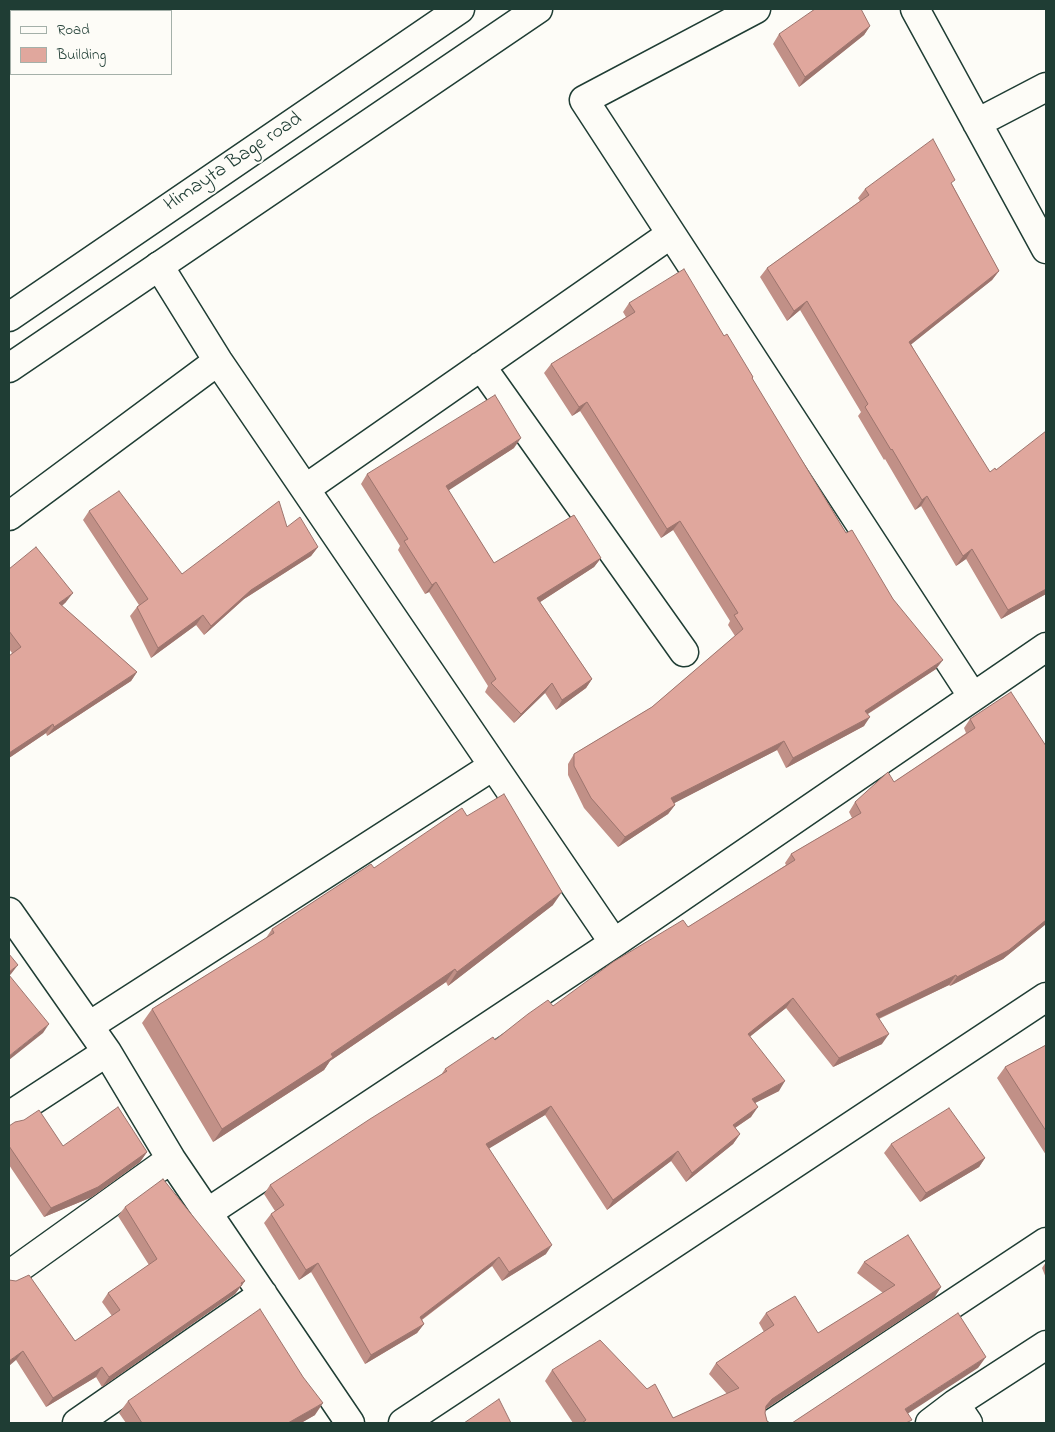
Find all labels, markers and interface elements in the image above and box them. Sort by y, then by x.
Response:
legend [10,10,172,75]
text: Road [57,19,90,41]
text: Building [57,44,106,66]
street label: Himayta Bage road [161,108,307,218]

